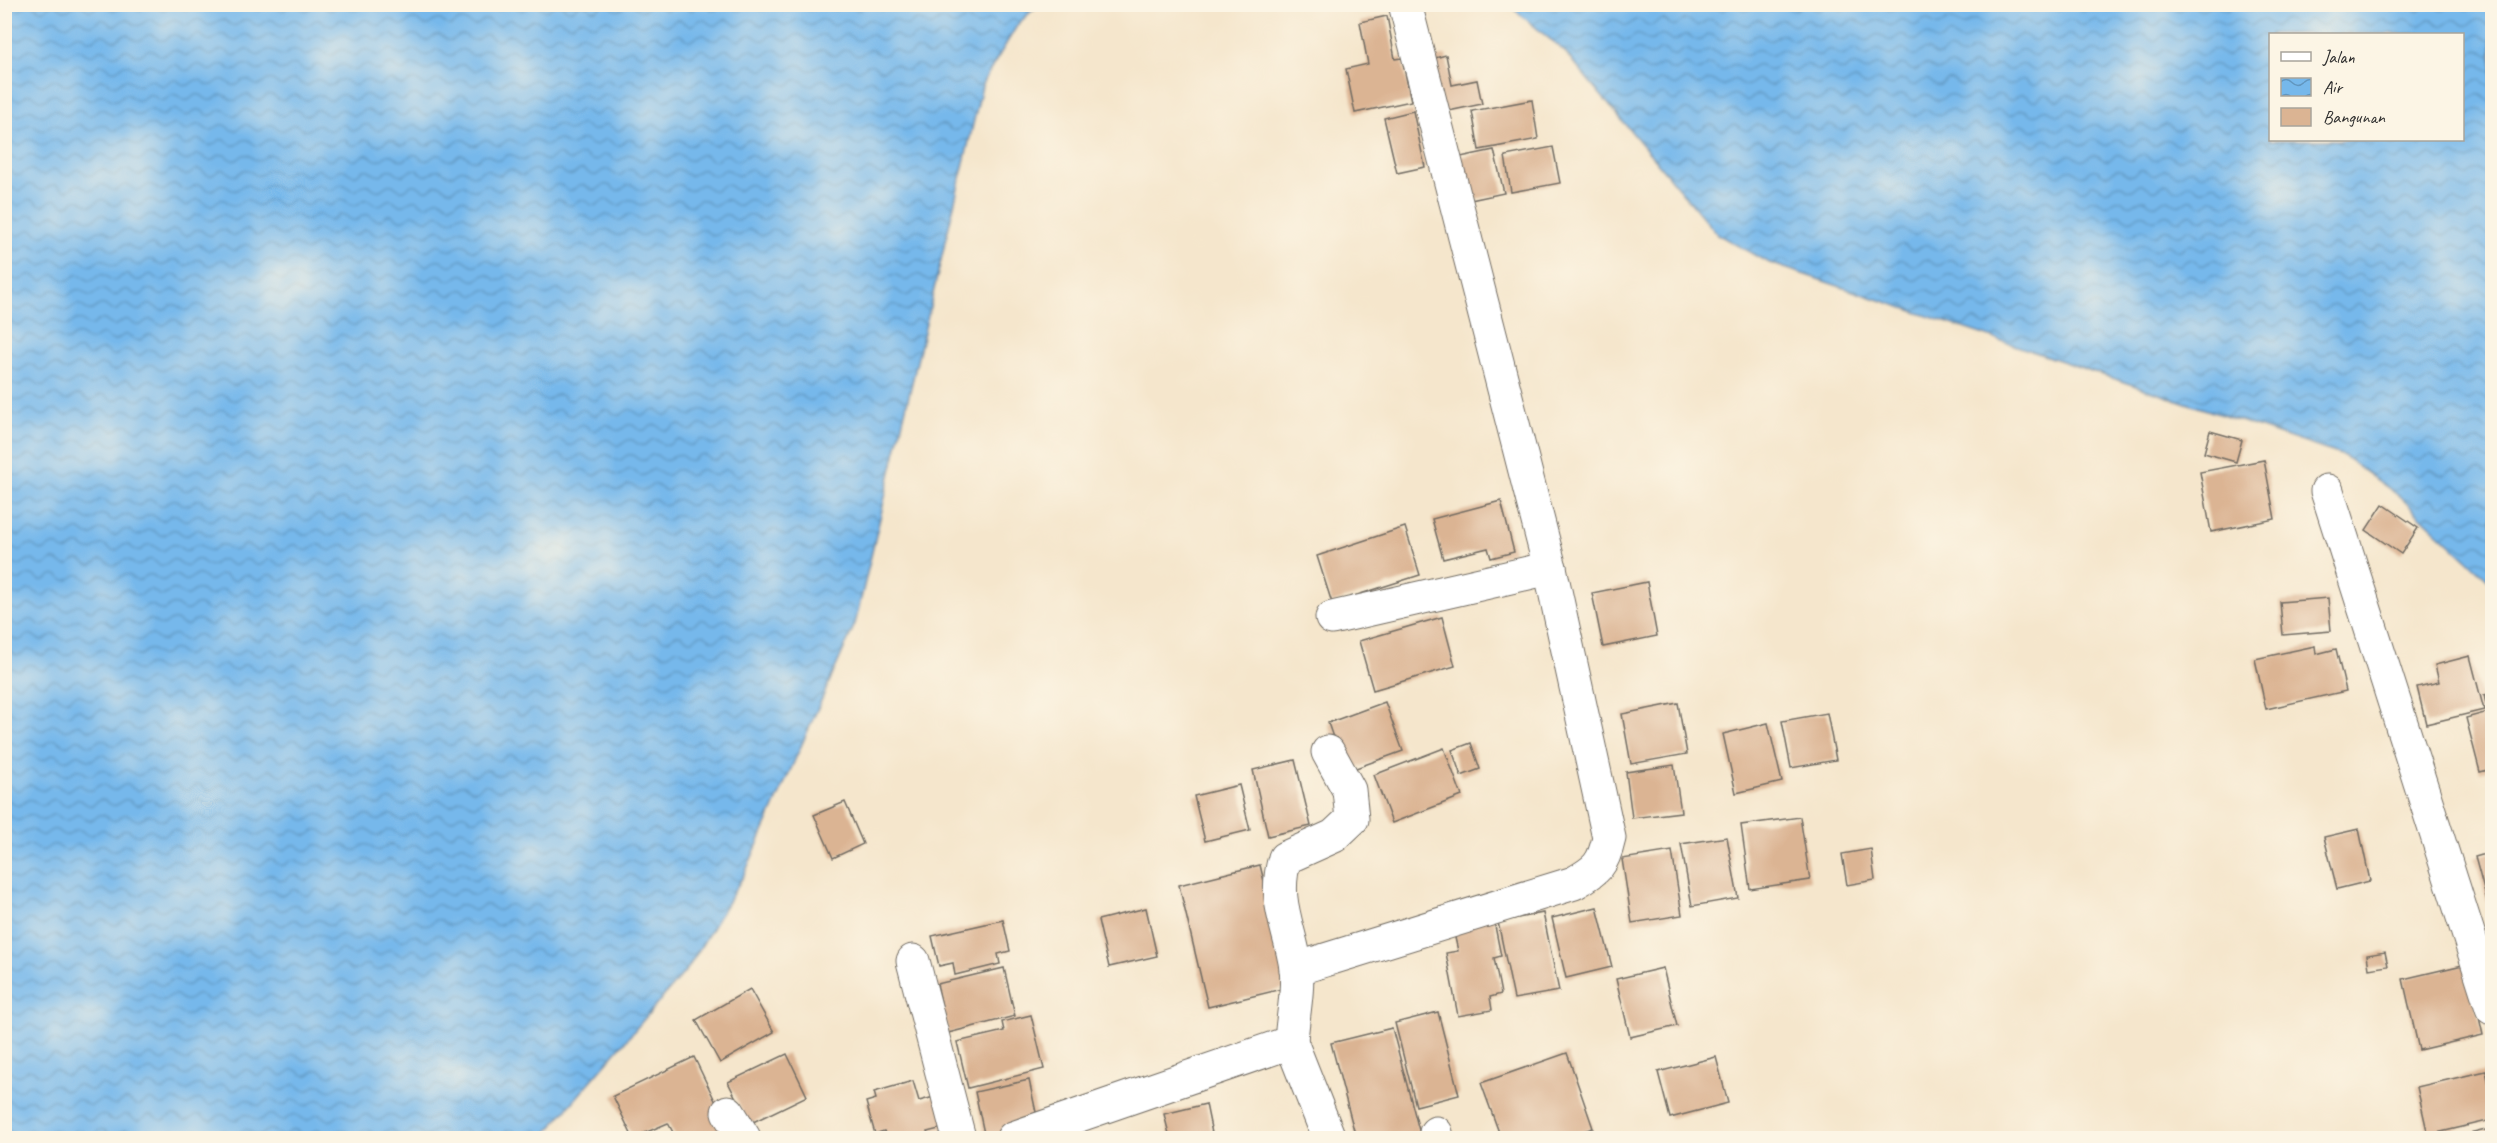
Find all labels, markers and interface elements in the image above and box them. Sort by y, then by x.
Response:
legend [2269,33,2464,141]
text: Jalan [2322,46,2355,68]
text: Air [2323,76,2344,98]
text: Bangunan [2323,106,2386,128]

